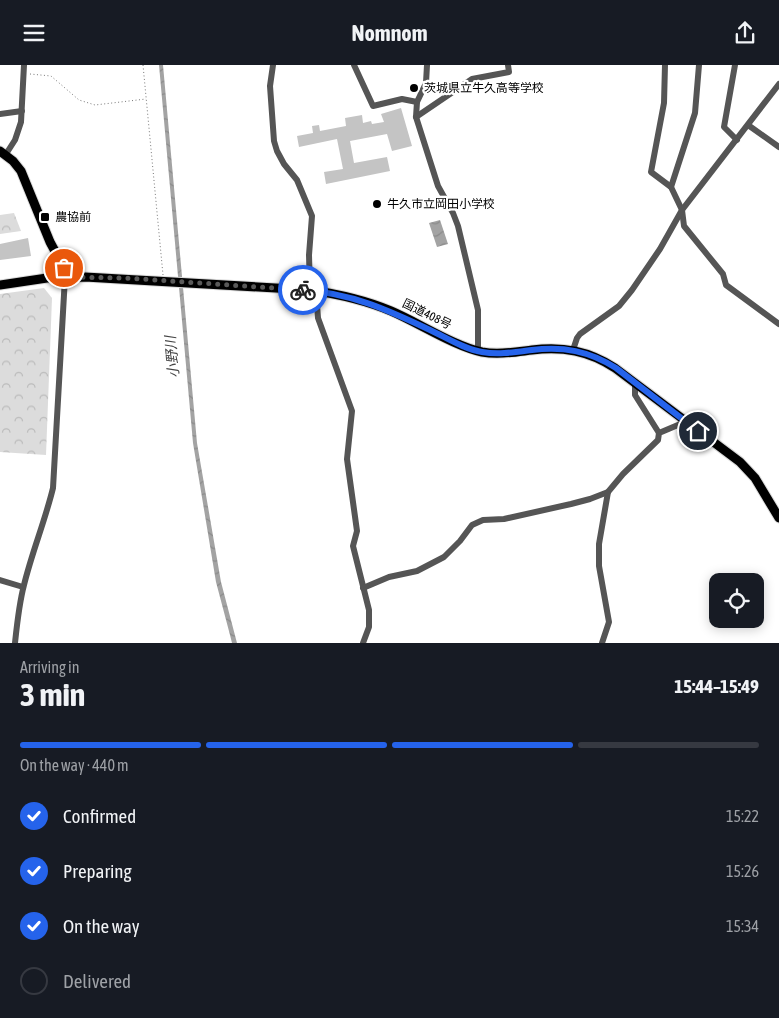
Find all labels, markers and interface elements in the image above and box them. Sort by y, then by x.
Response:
icon: menu [20,19,48,47]
icon: share [731,19,759,47]
text: Nomnom [351,20,428,46]
place label: 茨城県立牛久高等学校 [424,81,544,95]
marker: 茨城県立牛久高等学校 [408,82,420,94]
place label: 牛久市立岡田小学校 [387,197,495,211]
marker: 牛久市立岡田小学校 [371,198,383,210]
place label: 農協前 [55,210,91,224]
marker: 農協前 [39,211,51,223]
pin [43,247,85,289]
icon: bag [50,254,78,282]
courier [278,265,328,315]
icon: bike [289,276,317,304]
street label: 国道408号 [400,296,454,332]
water label: 小野川 [162,333,182,379]
pin [677,410,719,452]
icon: home [684,417,712,445]
map controls [709,573,764,628]
button: locate [709,573,764,628]
text: Arriving in [20,658,80,676]
text: 15:44–15:49 [674,675,759,697]
text: 3 min [20,676,85,713]
text: On the way · 440 m [20,756,129,774]
icon: check [20,802,48,830]
text: Confirmed [63,805,136,827]
text: 15:22 [726,807,759,825]
icon: check [20,857,48,885]
text: Preparing [63,860,132,882]
text: 15:26 [726,862,759,880]
icon: check [20,912,48,940]
text: On the way [63,915,140,937]
text: 15:34 [726,917,759,935]
text: Delivered [63,970,131,992]

